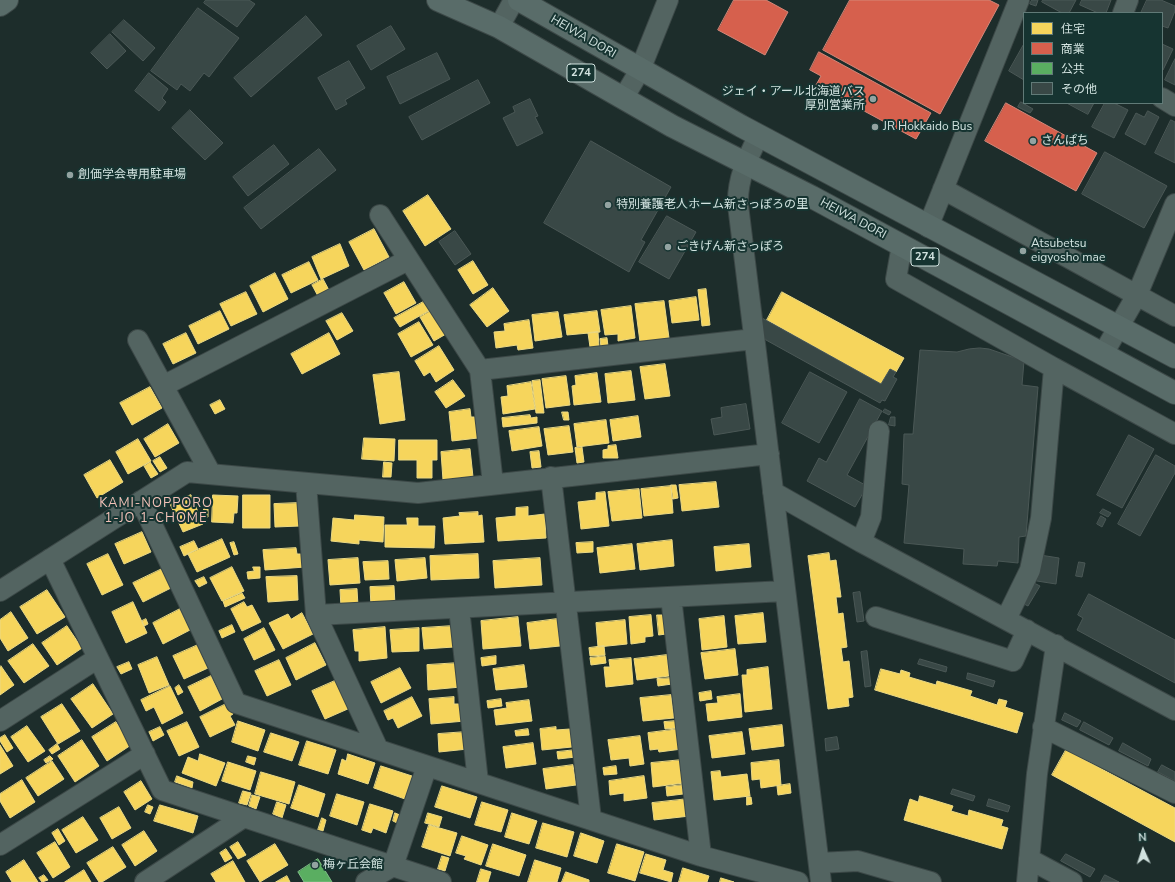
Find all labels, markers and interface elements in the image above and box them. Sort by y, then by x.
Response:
legend [1023,12,1163,104]
street label: HEIWA DORI [548,13,618,61]
text: 住宅 [1061,21,1085,37]
text: 商業 [1061,41,1085,57]
text: 公共 [1061,61,1085,77]
road number: 274 [567,64,595,82]
text: その他 [1061,81,1097,97]
place label: ジェイ・アール北海道バス 厚別営業所 [722,85,865,113]
marker: ジェイ・アール北海道バス 厚別営業所 [868,94,878,104]
place label: JR Hokkaido Bus [883,120,972,134]
marker: JR Hokkaido Bus [870,122,880,132]
place label: さんぱち [1041,134,1089,148]
marker: さんぱち [1028,136,1038,146]
place label: 創価学会専用駐車場 [78,168,186,182]
marker: 創価学会専用駐車場 [65,170,75,180]
street label: HEIWA DORI [817,196,889,242]
place label: 特別養護老人ホーム新さっぽろの里 [616,198,808,212]
marker: 特別養護老人ホーム新さっぽろの里 [603,200,613,210]
place label: Atsubetsu eigyosho mae [1031,237,1105,265]
place label: ごきげん新さっぽろ [676,240,784,254]
marker: ごきげん新さっぽろ [663,242,673,252]
marker: Atsubetsu eigyosho mae [1018,246,1028,256]
road number: 274 [911,248,939,266]
district label: KAMI-NOPPORO 1-JO 1-CHOME [99,496,213,527]
north arrow [1123,830,1163,870]
text: N [1138,830,1147,845]
place label: 梅ヶ丘会館 [323,858,383,872]
marker: 梅ヶ丘会館 [310,860,320,870]

